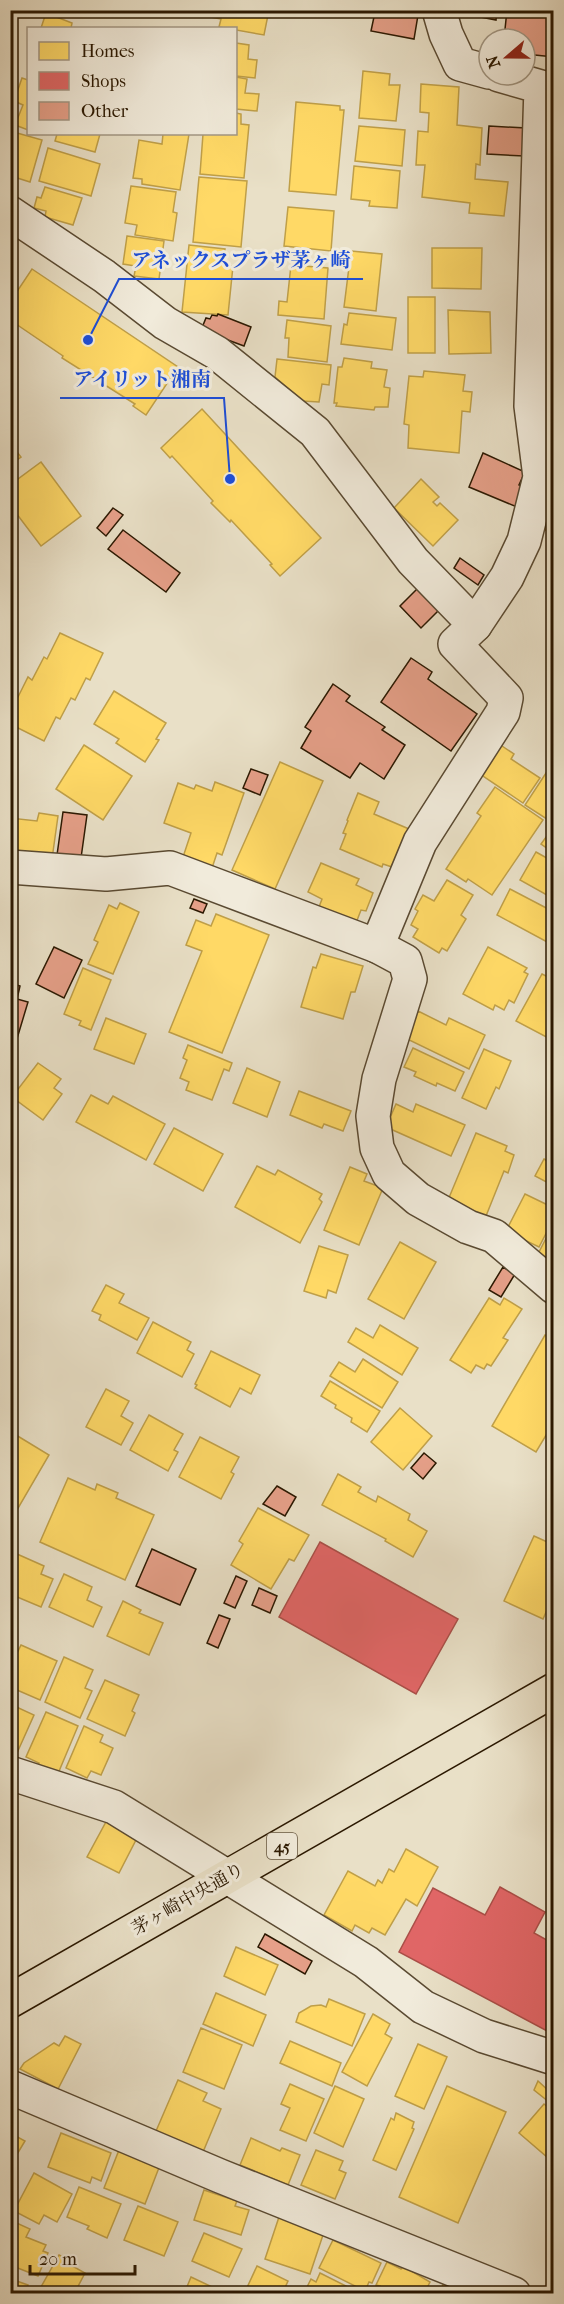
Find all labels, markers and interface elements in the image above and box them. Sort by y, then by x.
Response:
legend [27,27,237,135]
north arrow [477,27,537,87]
text: Homes [81,41,135,62]
text: N [482,52,504,71]
text: Shops [81,71,126,92]
text: Other [81,101,129,122]
callout: アネックスプラザ茅ヶ崎 [119,241,363,279]
text: アネックスプラザ茅ヶ崎 [132,249,351,272]
callout: アイリット湘南 [60,360,224,398]
text: アイリット湘南 [73,368,211,391]
road number: 45 [267,1833,297,1859]
street label: 茅ヶ崎中央通り [128,1858,248,1940]
scale bar [30,2238,135,2276]
text: 20 m [39,2249,77,2270]

